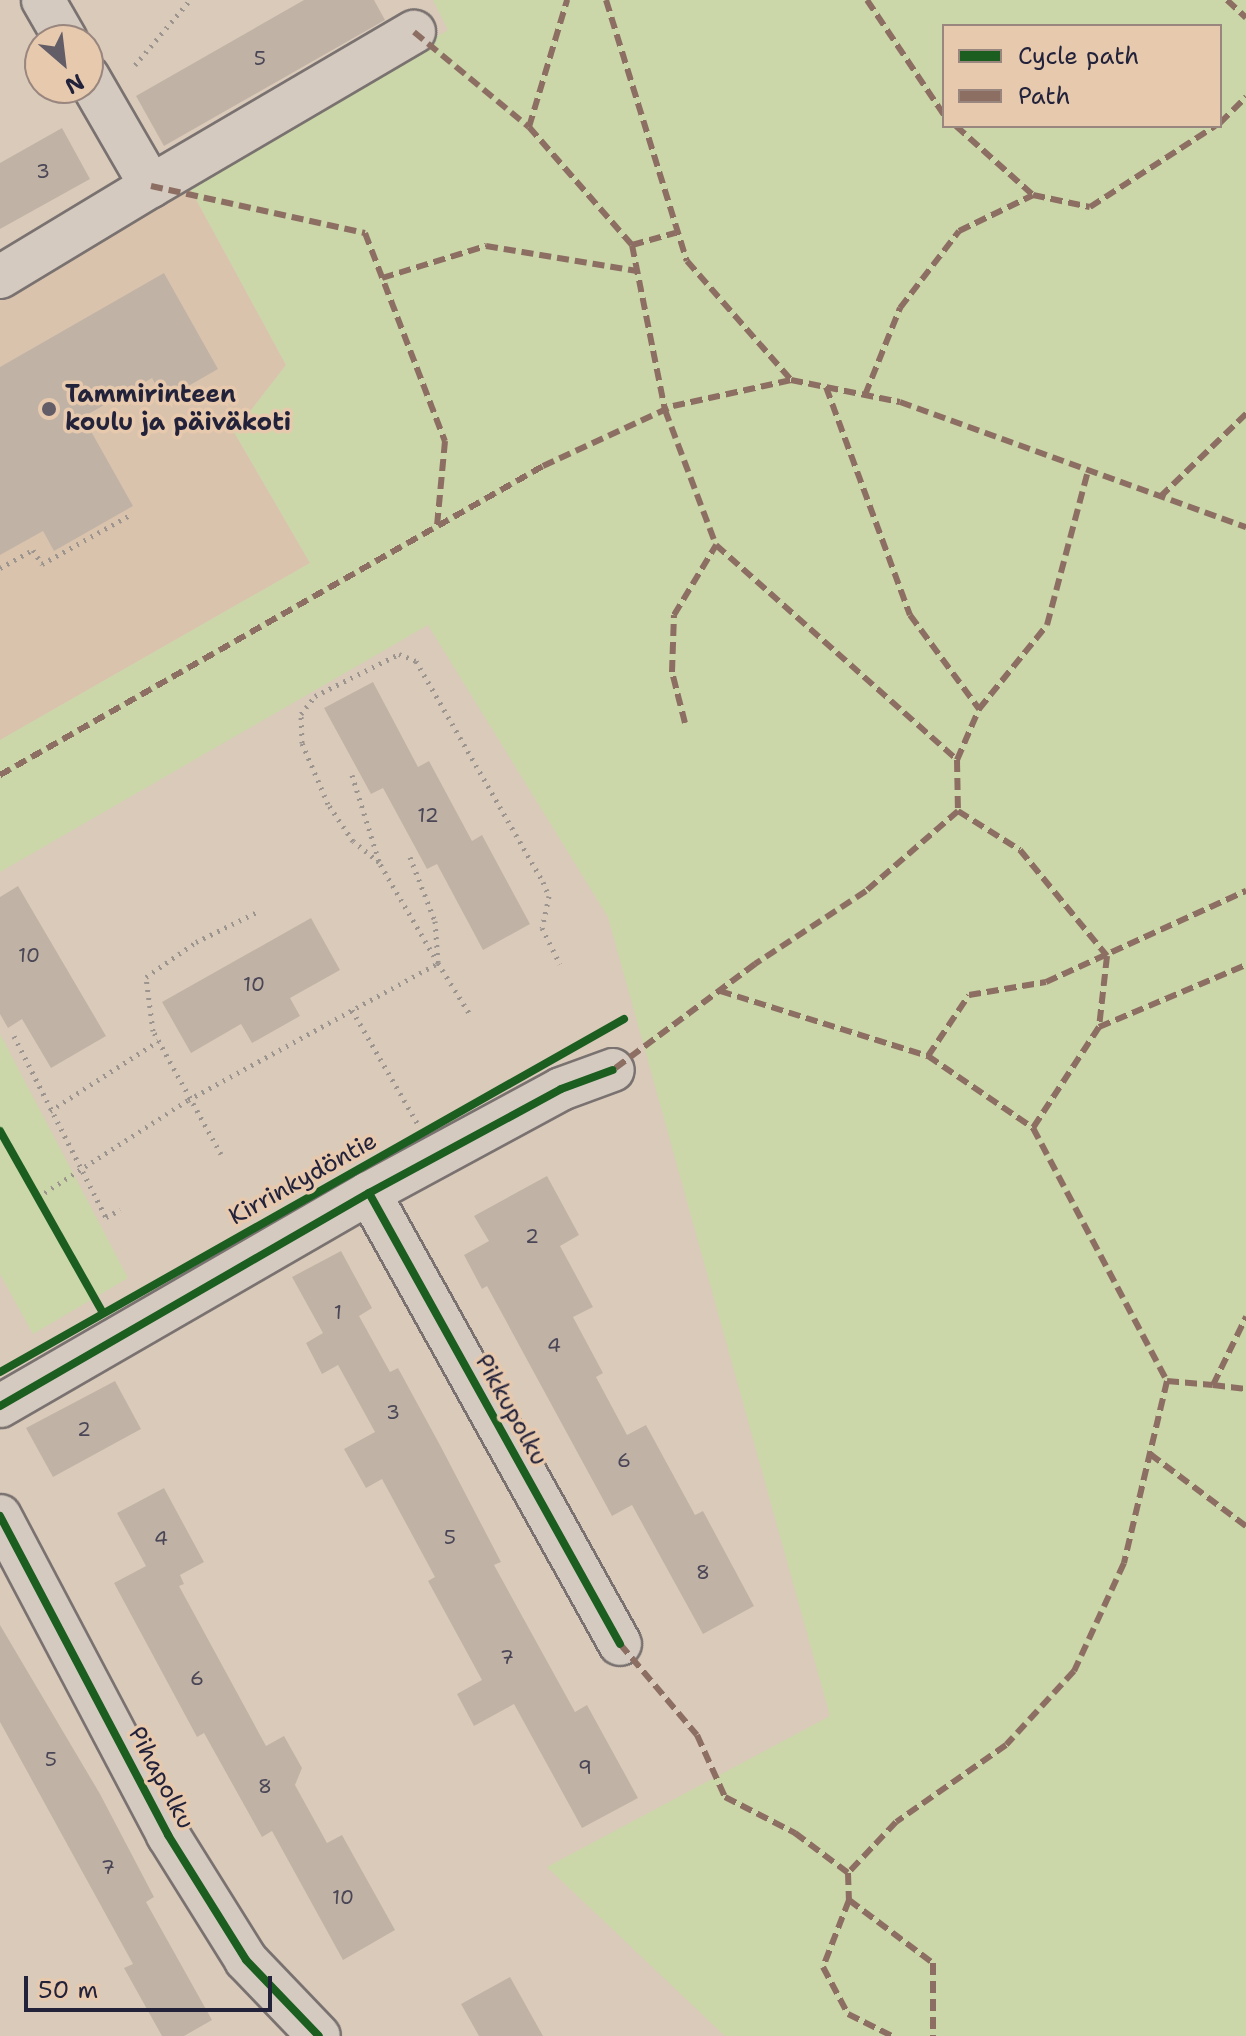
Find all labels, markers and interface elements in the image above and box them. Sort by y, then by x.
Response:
north arrow [24,24,104,104]
legend [942,24,1222,128]
text: Cycle path [1018,40,1139,72]
house number: 5 [254,46,266,70]
text: N [60,67,89,101]
text: Path [1018,80,1070,112]
house number: 3 [36,159,50,183]
place label: Tammirinteen koulu ja päiväkoti [65,381,291,437]
marker: Tammirinteen koulu ja päiväkoti [40,400,58,418]
house number: 12 [417,803,439,827]
house number: 10 [18,943,40,967]
house number: 10 [243,972,265,996]
street label: Kirrinkydöntie [224,1127,382,1231]
house number: 2 [525,1224,539,1248]
house number: 1 [334,1300,342,1324]
house number: 4 [547,1333,561,1357]
street label: Pikkupolku [469,1349,553,1471]
house number: 3 [386,1400,400,1424]
house number: 2 [77,1417,91,1441]
house number: 6 [617,1448,631,1472]
house number: 5 [444,1525,456,1549]
house number: 4 [154,1526,168,1550]
house number: 8 [696,1560,710,1584]
house number: 7 [500,1645,514,1669]
house number: 6 [190,1666,204,1690]
street label: Pihapolku [122,1722,200,1834]
house number: 5 [45,1747,57,1771]
house number: 9 [578,1755,592,1779]
house number: 8 [258,1774,272,1798]
house number: 7 [101,1855,115,1879]
house number: 10 [332,1885,354,1909]
scale bar [28,1960,276,2010]
text: 50 m [38,1974,98,2006]

